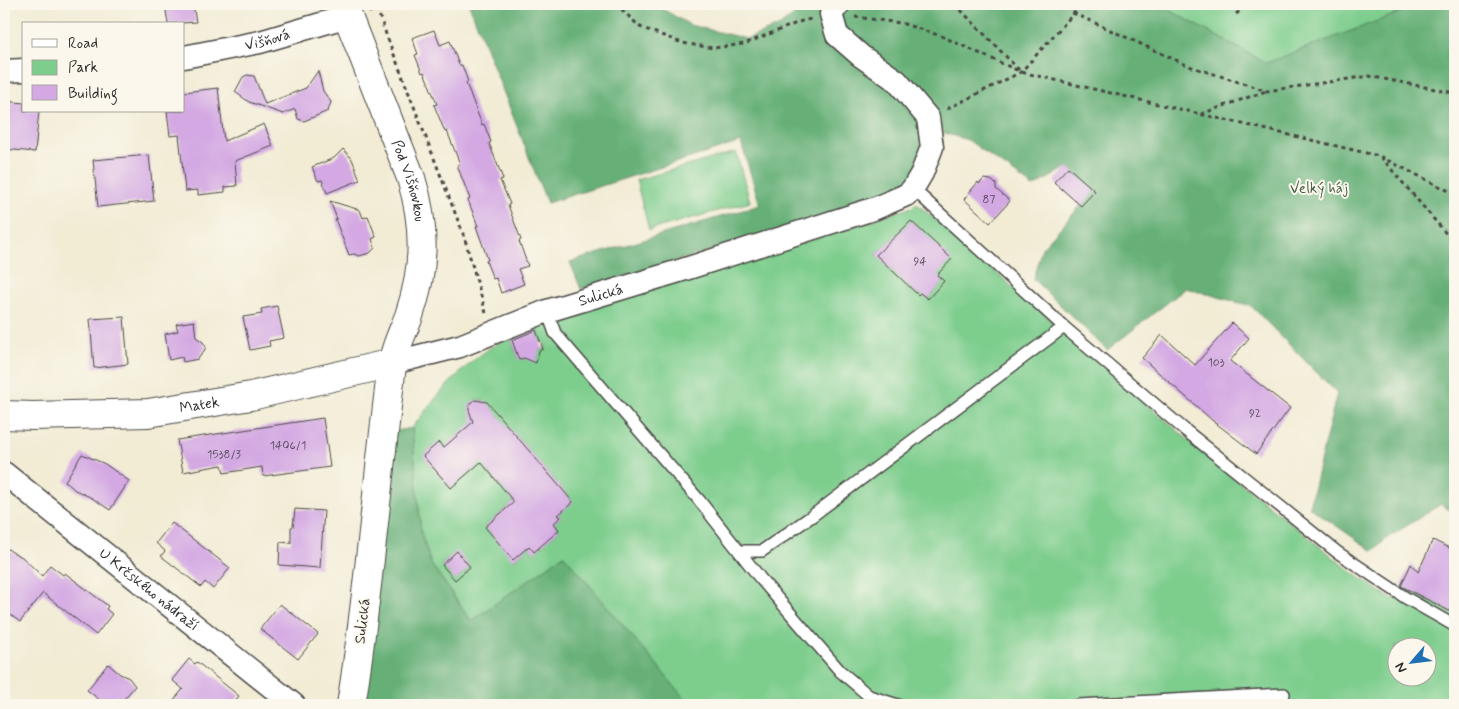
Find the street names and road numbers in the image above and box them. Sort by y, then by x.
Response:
street label: Višňová [243,25,293,56]
street label: Pod Višňovkou [386,137,429,223]
street label: Sulická [576,280,626,312]
street label: Matek [178,392,221,419]
street label: U Krčského nádraží [94,544,203,636]
street label: Sulická [350,597,376,645]

